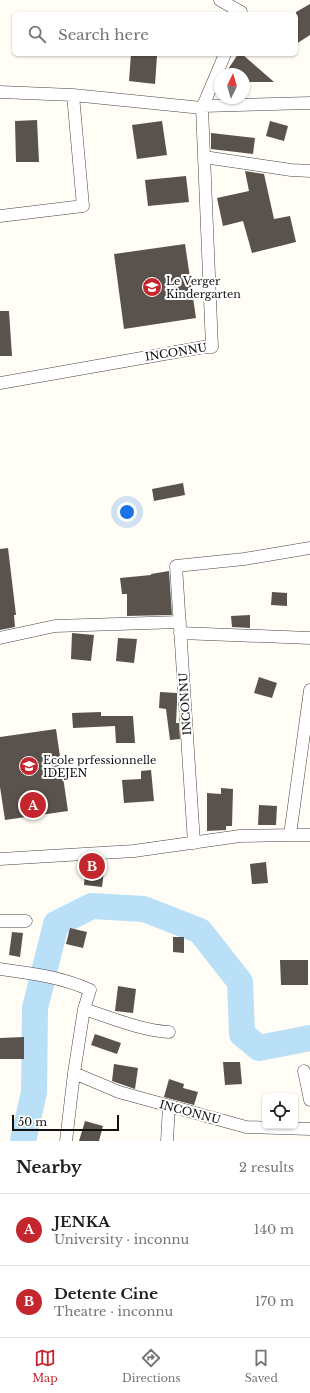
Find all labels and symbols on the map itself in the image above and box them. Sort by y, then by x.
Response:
north arrow [214,68,250,104]
place label: Le Verger Kindergarten [166,274,241,301]
school or university icon: Le Verger Kindergarten [141,276,163,298]
street label: INCONNU [144,340,209,364]
your location [117,502,137,522]
street label: INCONNU [176,672,194,736]
place label: Ecole prfessionnelle IDEJEN [43,753,156,780]
school or university icon: Ecole prfessionnelle IDEJEN [18,755,40,777]
pin: A [20,790,46,820]
pin: B [79,851,105,881]
street label: INCONNU [158,1097,223,1127]
scale bar [12,1113,119,1132]

